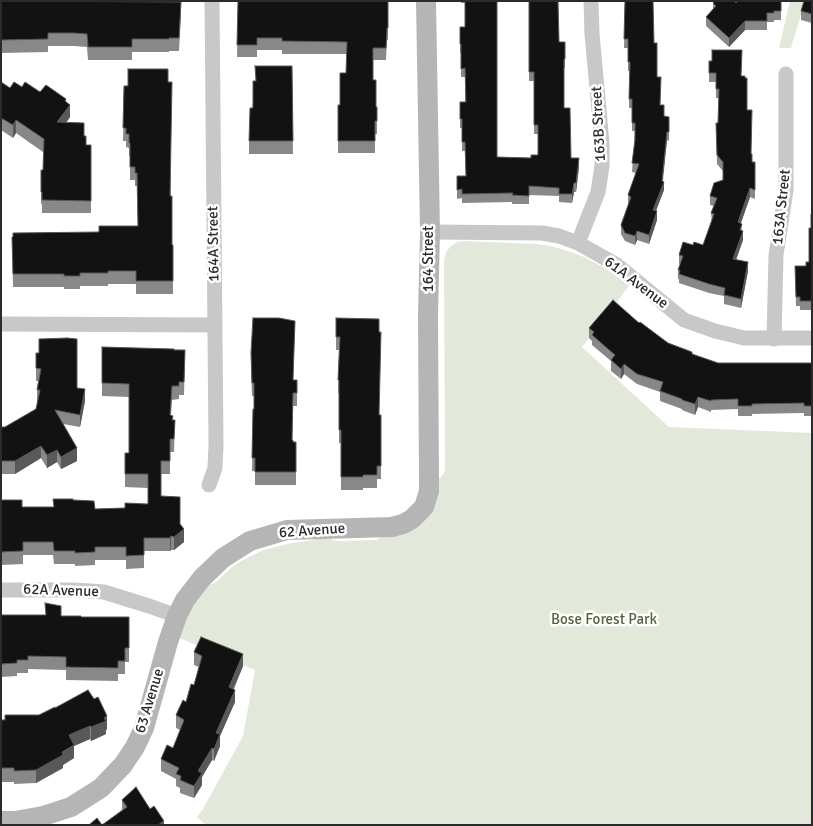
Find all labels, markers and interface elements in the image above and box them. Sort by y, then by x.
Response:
street label: 163B Street [588,86,610,162]
street label: 163A Street [769,168,795,246]
street label: 164A Street [204,206,224,282]
street label: 164 Street [420,226,438,292]
street label: 61A Avenue [600,253,672,313]
street label: 62 Avenue [278,520,346,542]
street label: 62A Avenue [23,581,99,601]
park label: Bose Forest Park [551,611,657,629]
street label: 63 Avenue [132,667,168,735]

